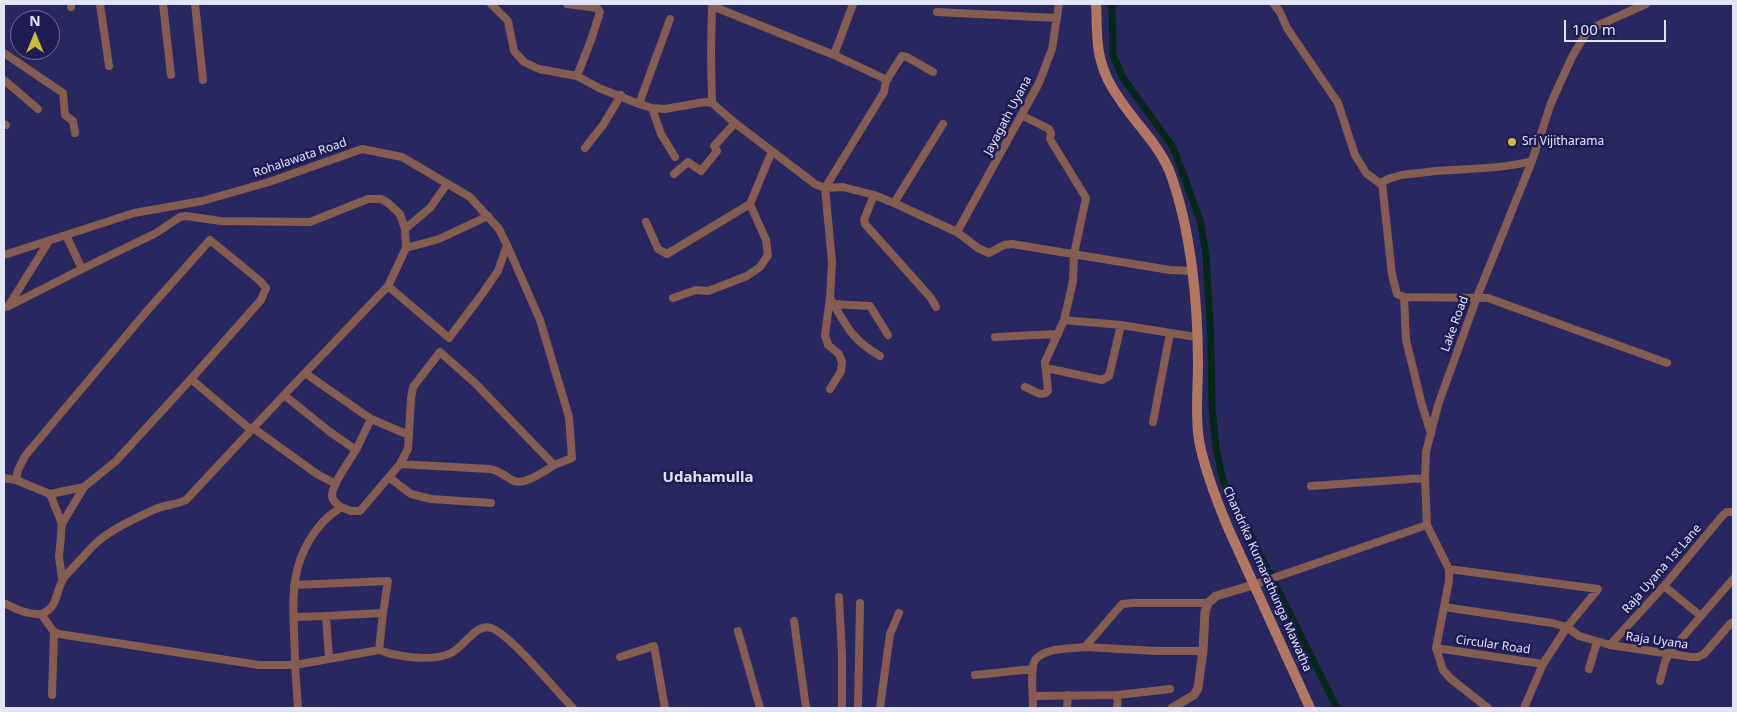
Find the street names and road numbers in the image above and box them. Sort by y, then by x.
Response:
street label: Jayagath Uyana [981,74,1035,158]
street label: Rohalawata Road [251,135,349,181]
street label: Lake Road [1438,294,1472,354]
street label: Chandrika Kumarathunga Mawatha [1220,484,1314,674]
street label: Raja Uyana 1st Lane [1619,522,1705,616]
street label: Raja Uyana [1625,629,1689,653]
street label: Circular Road [1455,633,1531,657]

